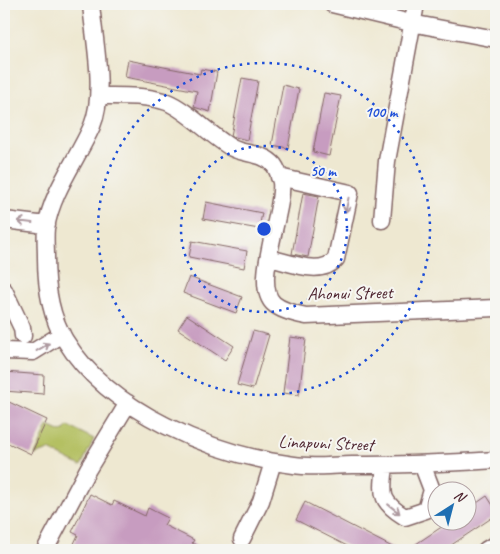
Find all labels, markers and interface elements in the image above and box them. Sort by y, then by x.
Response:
text: 100 m [365,103,399,122]
text: 50 m [310,162,337,181]
one-way arrow [342,196,352,212]
one-way arrow [18,217,34,227]
centre of rings [255,220,273,238]
street label: Ahonui Street [307,281,395,305]
one-way arrow [35,342,49,352]
street label: Linapuni Street [278,430,377,456]
north arrow [428,482,478,532]
text: N [451,486,470,507]
one-way arrow [387,504,400,515]

